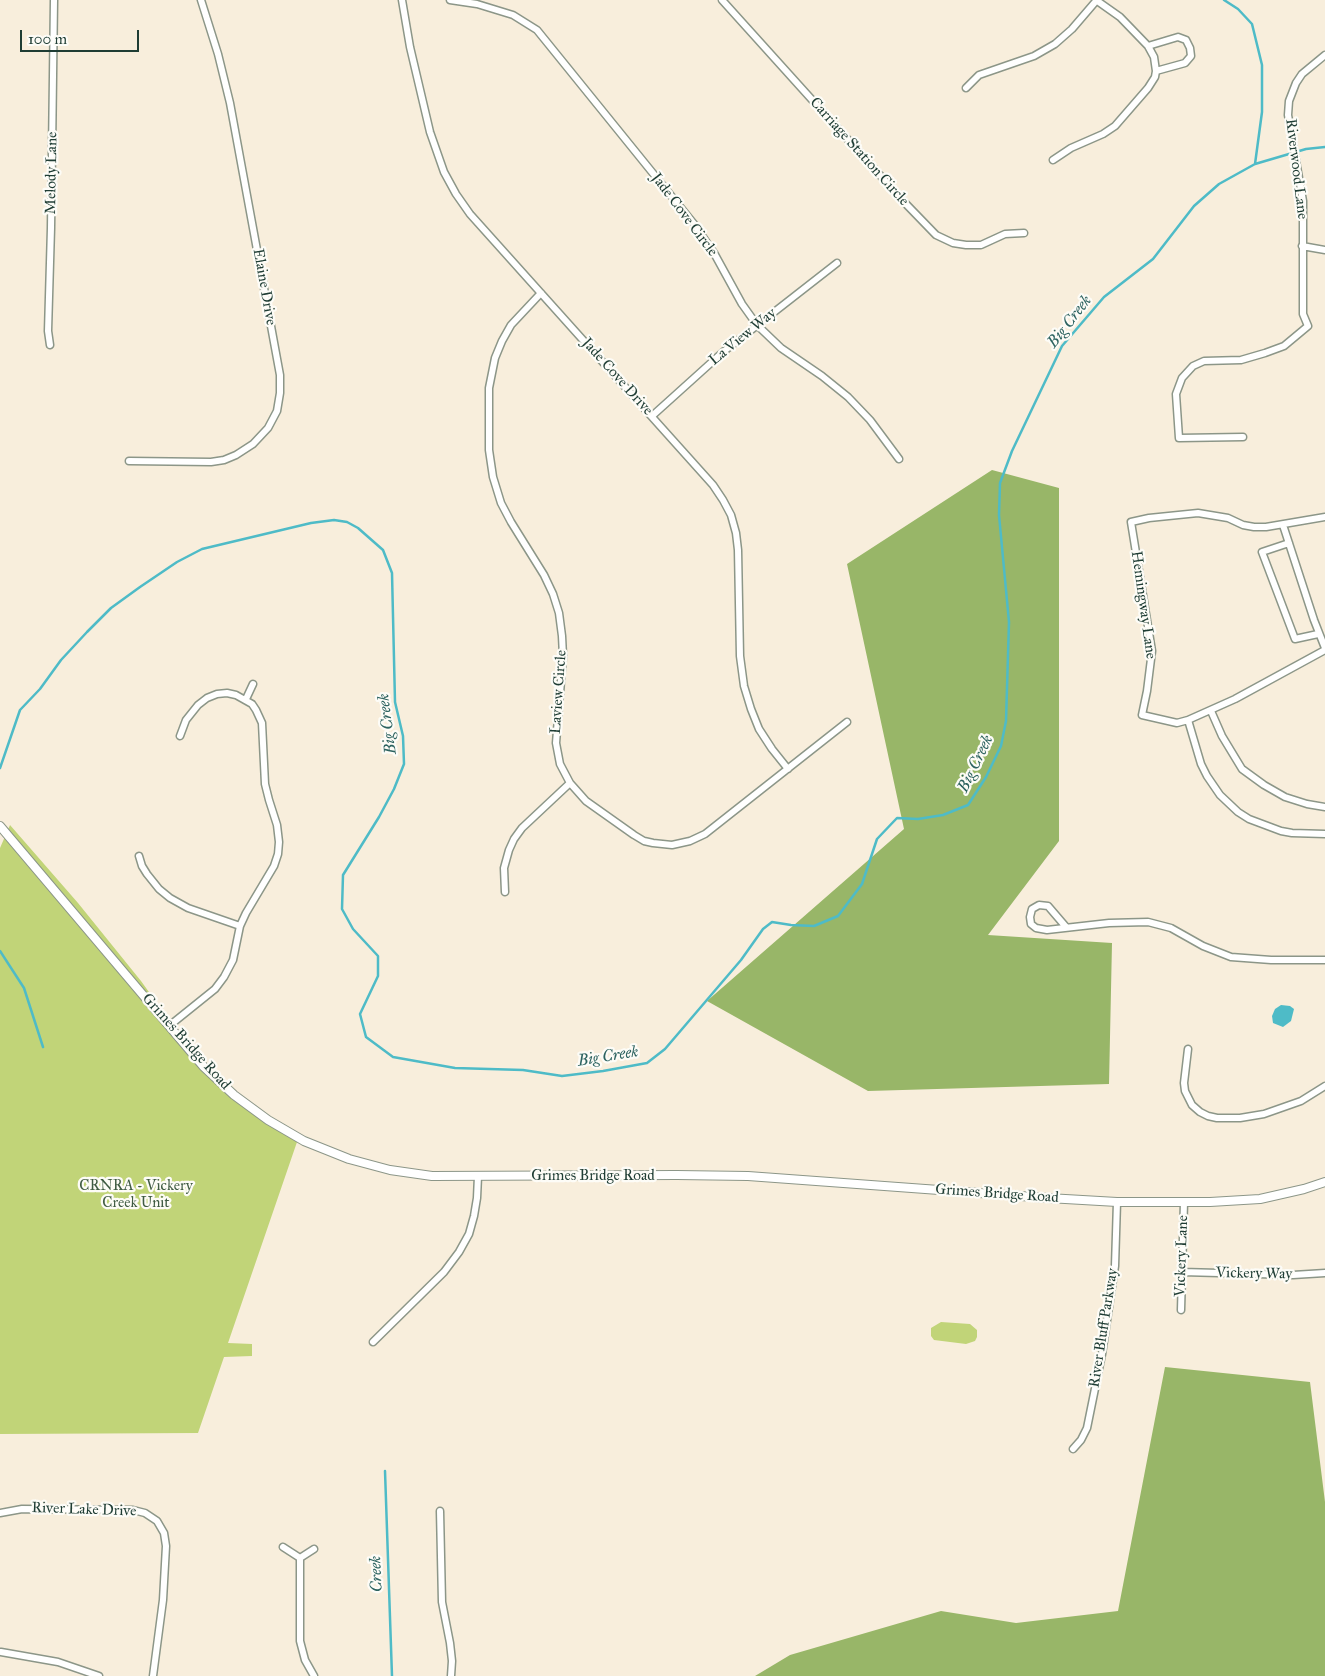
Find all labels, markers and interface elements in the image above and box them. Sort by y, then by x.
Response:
scale bar [22,20,141,52]
text: 100 m [28,30,67,48]
street label: Carriage Station Circle [806,94,912,210]
street label: Riverwood Lane [1281,118,1311,220]
street label: Melody Lane [42,132,62,214]
street label: Jade Cove Circle [647,170,721,260]
street label: Elaine Drive [248,247,280,327]
water label: Big Creek [1044,292,1096,352]
street label: La View Way [706,304,780,370]
street label: Jade Cove Drive [578,335,656,419]
street label: Hemingway Lane [1126,550,1160,660]
street label: Laview Circle [547,649,571,735]
water label: Big Creek [375,693,401,755]
water label: Big Creek [954,732,998,796]
street label: Grimes Bridge Road [138,990,234,1094]
water label: Big Creek [576,1043,640,1071]
street label: Grimes Bridge Road [531,1167,655,1185]
park label: CRNRA - Vickery Creek Unit [79,1177,193,1212]
street label: Grimes Bridge Road [935,1181,1059,1207]
street label: Vickery Lane [1172,1215,1192,1297]
street label: Vickery Way [1216,1264,1292,1284]
street label: River Bluff Parkway [1086,1267,1122,1389]
street label: River Lake Drive [31,1499,137,1521]
water label: Creek [367,1556,387,1592]

